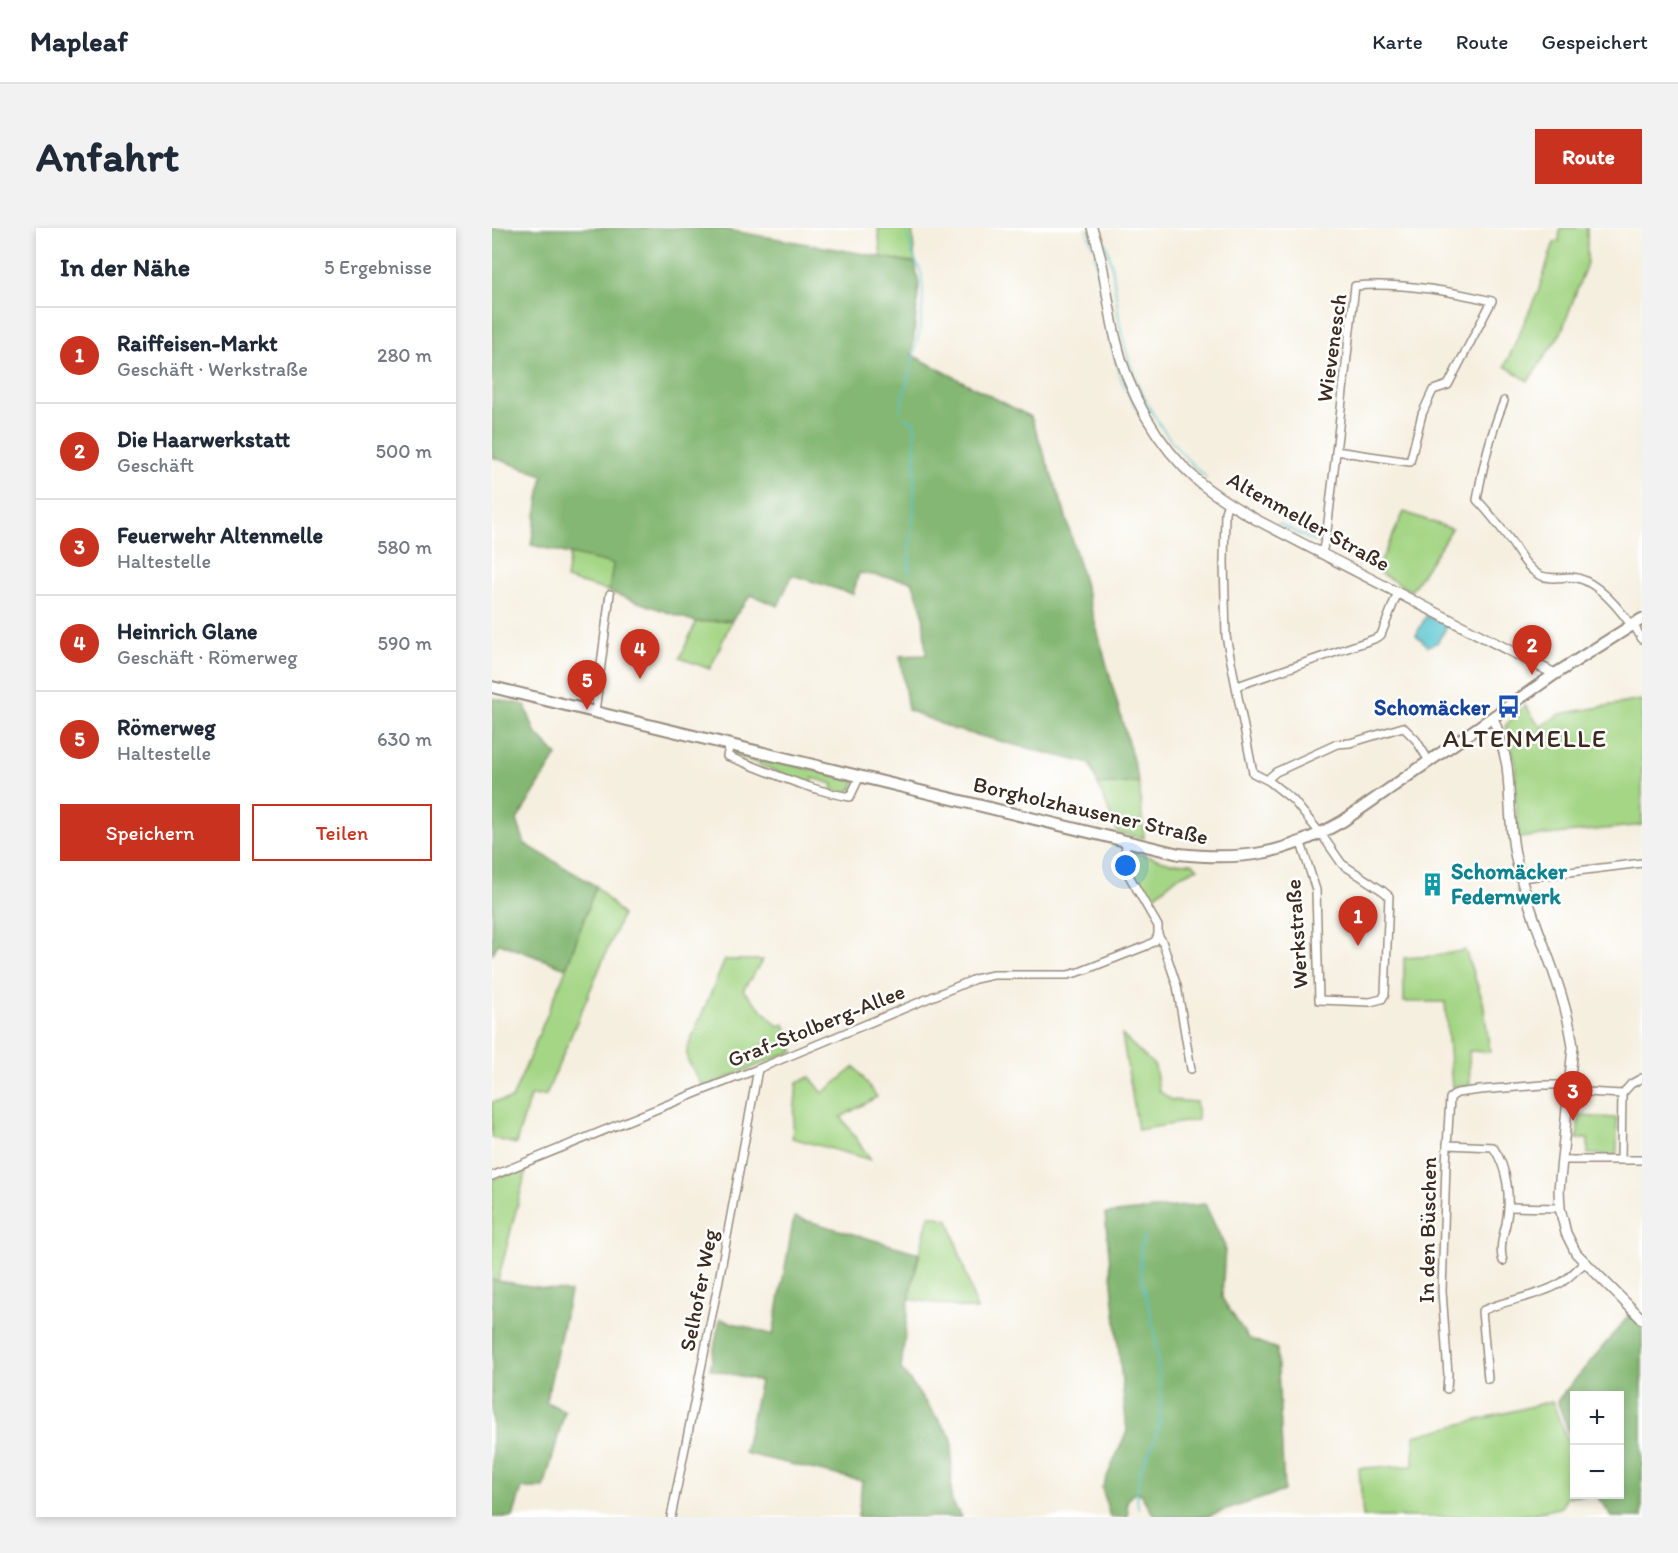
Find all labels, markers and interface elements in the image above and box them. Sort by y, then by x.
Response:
text: Mapleaf [30,24,128,58]
text: Karte [1372,29,1423,54]
text: Route [1456,29,1509,54]
text: Gespeichert [1542,29,1648,54]
button: Route [1535,129,1642,184]
text: Anfahrt [36,131,179,182]
text: In der Nähe [60,251,190,283]
text: 5 Ergebnisse [324,255,432,279]
street label: Wievenesch [1311,292,1352,404]
text: Raiffeisen-Markt [117,330,277,357]
text: 1 [75,343,84,367]
text: 280 m [377,343,432,367]
text: Geschäft · Werkstraße [117,357,308,381]
text: Die Haarwerkstatt [117,426,290,453]
text: 2 [74,439,85,463]
text: 500 m [376,439,432,463]
text: Geschäft [117,453,194,477]
street label: Altenmeller Straße [1223,466,1395,577]
text: Feuerwehr Altenmelle [117,522,323,549]
text: 3 [74,535,85,559]
text: 580 m [377,535,432,559]
text: Haltestelle [117,549,211,573]
text: Heinrich Glane [117,618,258,645]
pin: 2 [1512,626,1552,675]
pin: 4 [620,630,660,679]
text: 4 [73,631,86,655]
text: 590 m [377,631,432,655]
text: Geschäft · Römerweg [117,645,297,669]
pin: 5 [568,660,607,710]
place label: Schomäcker [1374,694,1491,721]
bus stop icon: Schomäcker [1495,694,1521,720]
text: Römerweg [117,714,215,741]
district label: ALTENMELLE [1442,722,1608,754]
text: 5 [74,727,85,751]
text: 630 m [377,727,432,751]
text: Haltestelle [117,741,211,765]
street label: Borgholzhausener Straße [971,770,1211,851]
button: Speichern [60,804,240,861]
button: Teilen [252,804,432,861]
your location [1111,851,1140,880]
place label: Schomäcker Federnwerk [1451,858,1568,910]
building icon: Schomäcker Federnwerk [1420,871,1446,897]
street label: Werkstraße [1279,878,1314,990]
pin: 1 [1338,896,1378,946]
street label: Graf-Stolberg-Allee [724,978,909,1073]
pin: 3 [1554,1072,1592,1121]
street label: In den Büschen [1413,1156,1442,1303]
street label: Selhofer Weg [673,1226,724,1353]
map controls [1570,1391,1624,1499]
button: + [1570,1391,1624,1445]
button: − [1570,1445,1624,1499]

